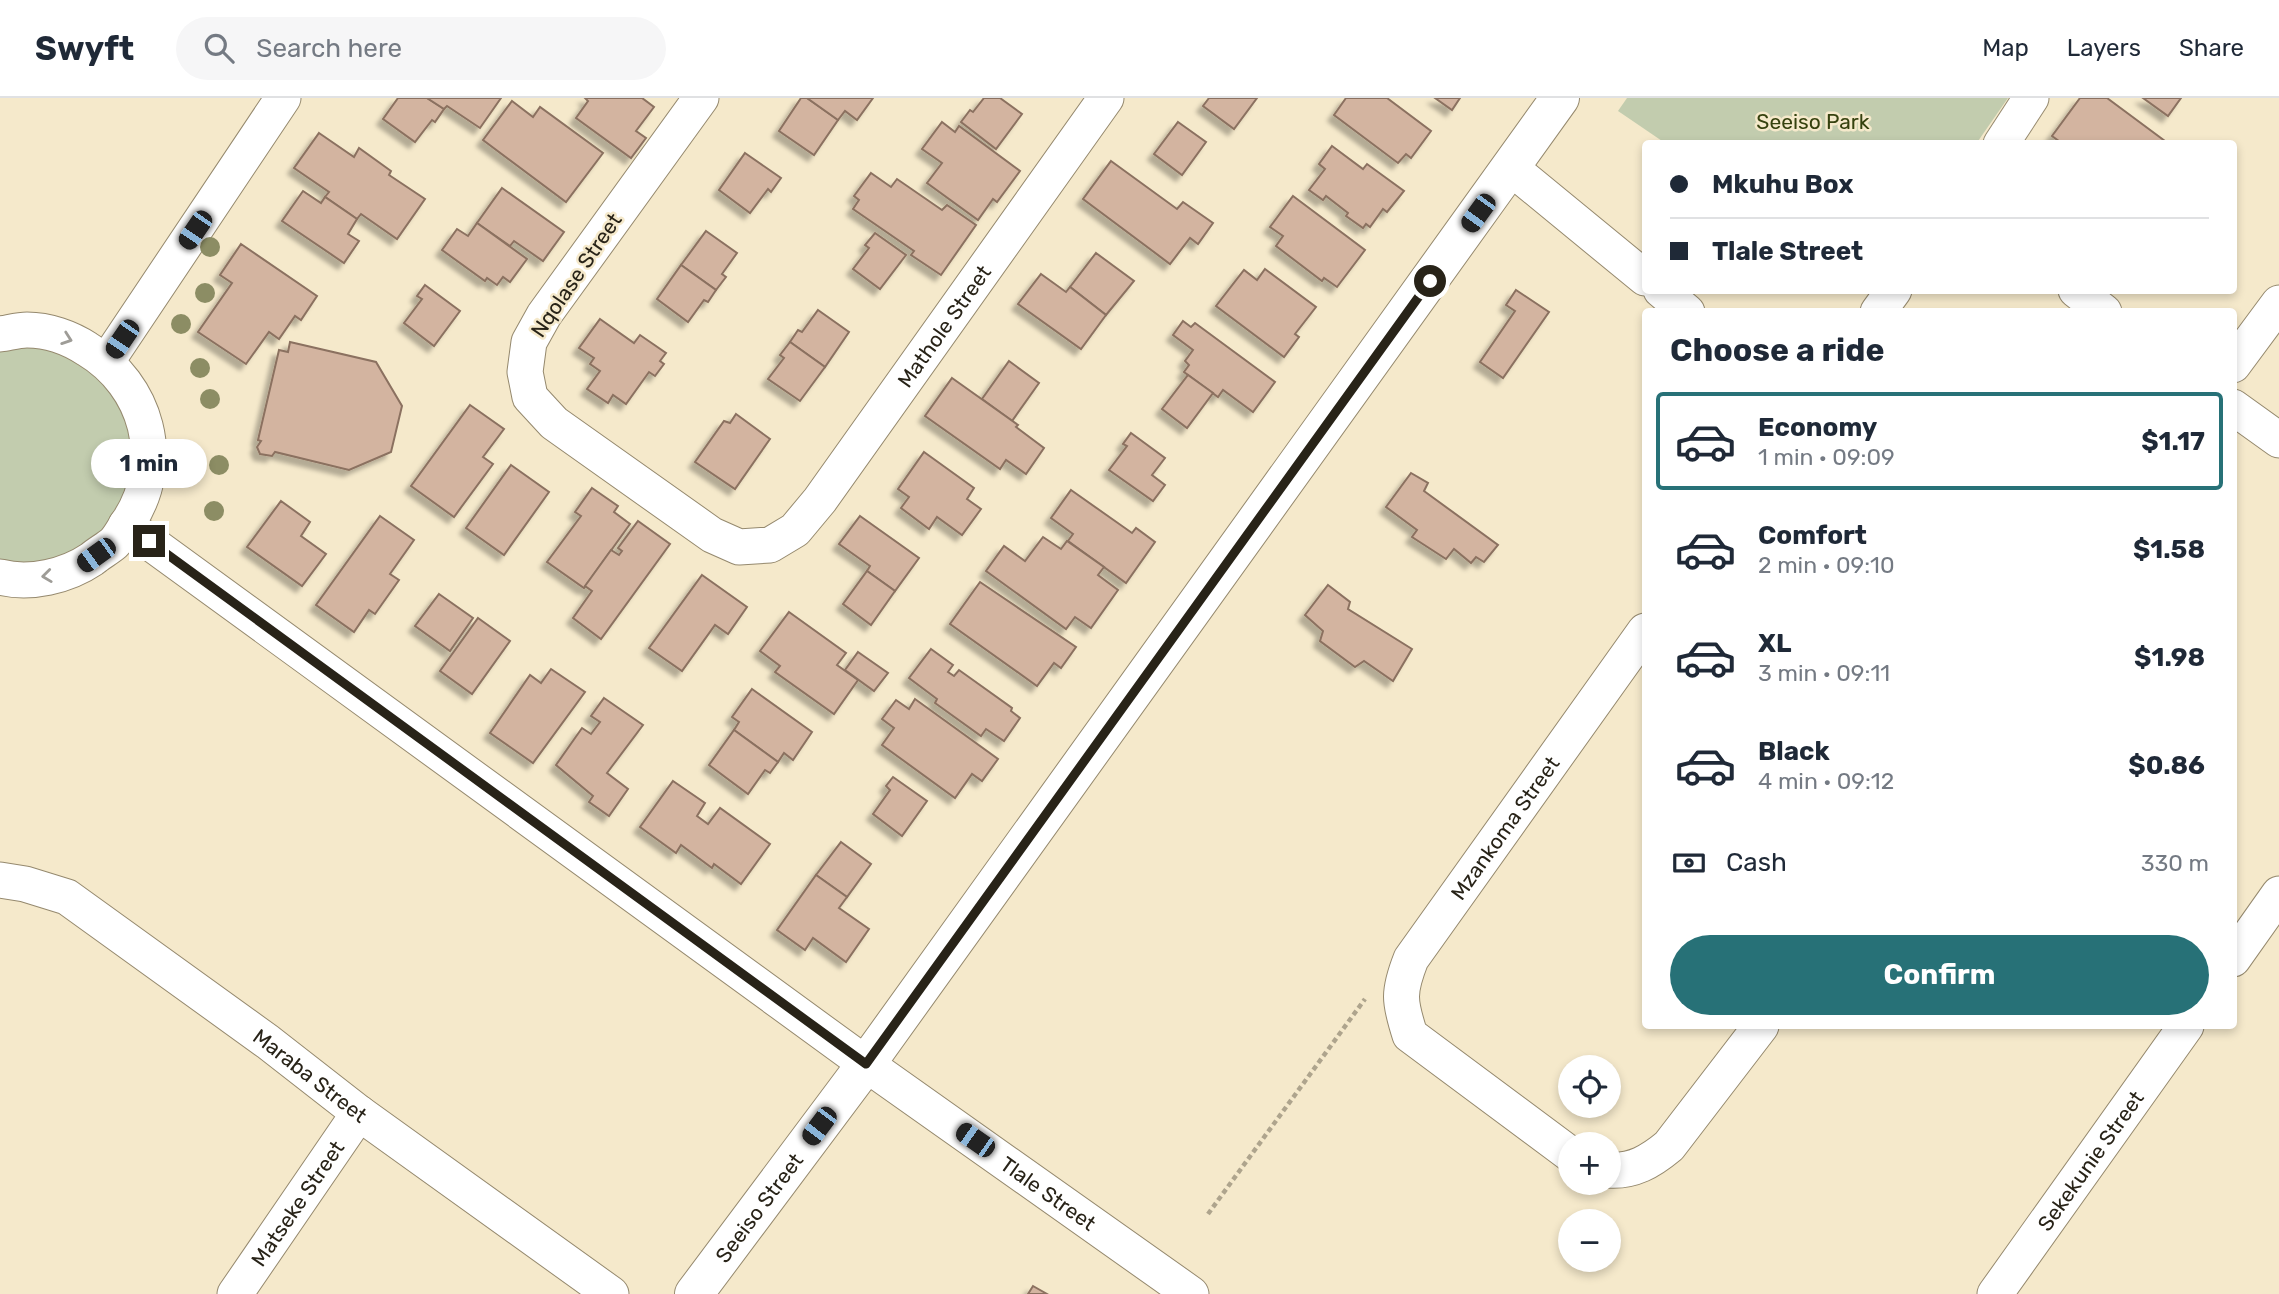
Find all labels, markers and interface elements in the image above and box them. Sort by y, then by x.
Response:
search box [176,17,666,80]
text: Swyft [35,29,134,68]
icon: search [200,29,238,67]
text: Search here [256,33,402,64]
text: Map [1982,34,2029,62]
text: Layers [2067,34,2141,62]
text: Share [2179,34,2244,62]
park label: Seeiso Park [1756,109,1870,134]
text: Mkuhu Box [1712,169,1853,200]
car [1458,190,1499,236]
car [175,207,216,253]
street label: Nqolase Street [525,208,627,342]
text: Tlale Street [1712,236,1863,267]
street label: Mathole Street [892,260,996,392]
route start [1414,265,1446,297]
car [102,316,143,362]
one-way arrow [60,331,72,346]
text: Choose a ride [1670,331,1884,369]
icon: car [1674,410,1737,473]
text: Economy [1758,412,1877,443]
text: $1.17 [2141,426,2205,457]
callout: 1 min [91,440,207,488]
text: 1 min · 09:09 [1758,443,1895,471]
text: 1 min [120,449,178,477]
icon: car [1674,518,1737,581]
text: Comfort [1758,520,1867,551]
route end [133,525,165,557]
car [73,534,120,576]
text: $1.58 [2133,534,2205,565]
text: 2 min · 09:10 [1758,551,1895,579]
one-way arrow [41,569,52,584]
icon: car [1674,626,1737,689]
text: XL [1758,628,1791,659]
text: $1.98 [2134,642,2205,673]
text: 3 min · 09:11 [1758,659,1890,687]
icon: car [1674,734,1737,797]
text: Black [1758,736,1830,767]
text: $0.86 [2128,750,2205,781]
street label: Mzankoma Street [1445,751,1564,904]
text: 4 min · 09:12 [1758,767,1894,795]
icon: cash [1670,844,1708,882]
text: Cash [1726,847,1787,878]
text: 330 m [2141,849,2209,877]
button: Confirm [1670,935,2209,1015]
street label: Maraba Street [249,1023,372,1127]
map controls [1558,1055,1621,1272]
button: locate [1558,1055,1621,1118]
street label: Sekekunie Street [2032,1086,2149,1235]
car [798,1103,841,1149]
car [952,1119,999,1161]
button: + [1558,1132,1621,1195]
street label: Matseke Street [245,1136,349,1271]
street label: Seeiso Street [710,1148,808,1267]
street label: Tlale Street [996,1151,1101,1235]
button: − [1558,1209,1621,1272]

